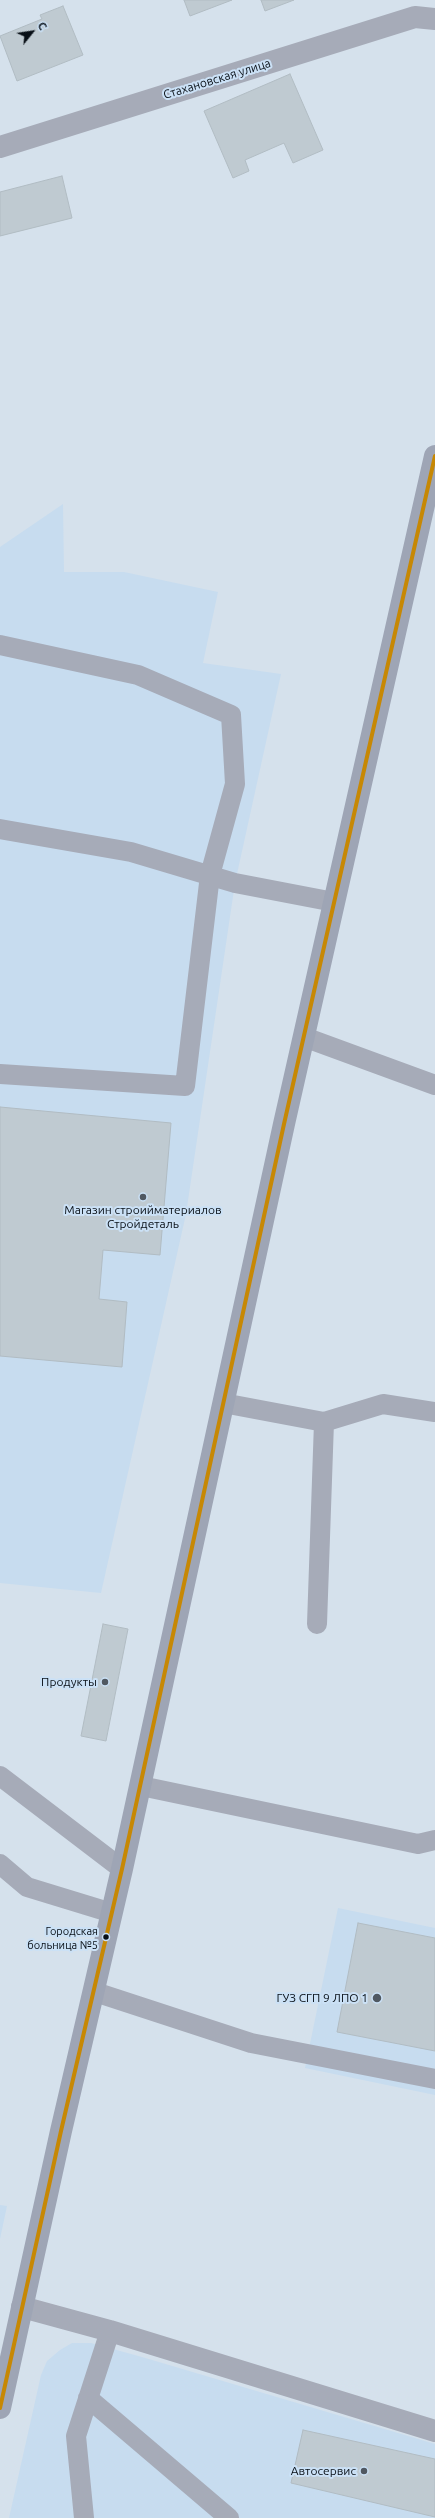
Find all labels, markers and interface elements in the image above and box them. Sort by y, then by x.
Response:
north arrow [12,12,52,52]
text: С [35,20,49,32]
street label: Стахановская улица [162,56,272,102]
marker: Магазин строийматериалов Стройдеталь [138,1192,148,1202]
place label: Магазин строийматериалов Стройдеталь [64,1203,222,1231]
place label: Продукты [41,1675,97,1689]
marker: Продукты [100,1677,110,1687]
place label: Городская больница №5 [27,1924,98,1950]
marker: Городская больница №5 [101,1932,111,1942]
place label: ГУЗ СГП 9 ЛПО 1 [276,1991,368,2005]
marker: ГУЗ СГП 9 ЛПО 1 [371,1992,383,2004]
place label: Автосервис [291,2464,356,2478]
marker: Автосервис [359,2466,369,2476]

